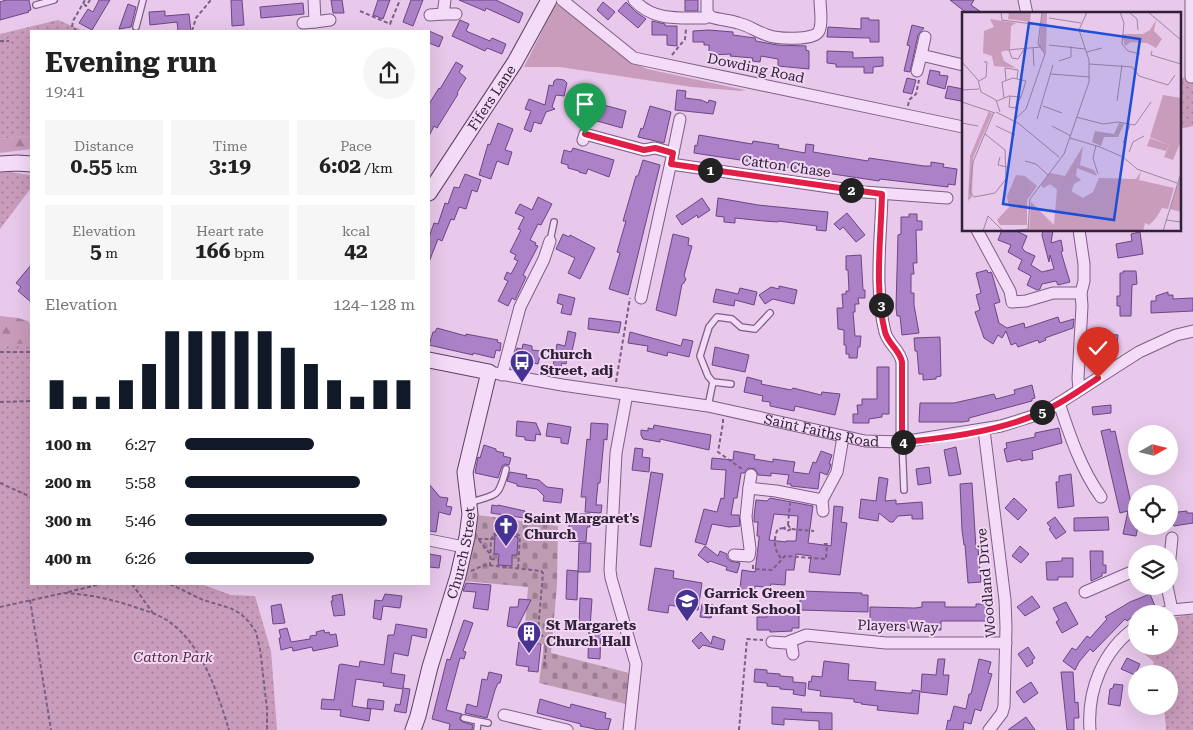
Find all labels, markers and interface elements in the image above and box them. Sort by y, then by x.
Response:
inset map [962,12,1180,231]
text: Evening run [45,46,217,79]
button: share [363,47,415,99]
street label: Dowding Road [706,50,806,86]
street label: Fifers Lane [464,62,519,133]
text: 19:41 [45,82,85,101]
pin [564,83,606,134]
icon: arrive [571,90,599,118]
text: Distance [74,138,134,154]
text: Time [213,138,247,154]
text: Pace [340,138,372,154]
street label: Catton Chase [740,152,832,180]
text: 0.55 [70,154,112,178]
text: 3:19 [209,154,251,178]
text: 6:02 [319,154,361,178]
pin: 1 [698,158,722,182]
text: km [112,160,138,176]
text: /km [361,160,393,176]
text: 1 [707,162,714,178]
pin: 2 [838,178,864,202]
text: 2 [848,182,855,198]
text: Elevation [72,223,136,239]
text: Heart rate [196,223,264,239]
text: kcal [342,223,370,239]
text: 5 [90,239,102,263]
text: 166 [195,239,230,263]
text: 42 [344,239,368,263]
text: m [102,245,118,261]
text: bpm [230,245,265,261]
pin: 3 [868,292,894,318]
text: Elevation [45,295,118,314]
text: 124–128 m [333,295,415,314]
text: 3 [878,297,885,313]
pin [1077,327,1119,378]
icon: check [1084,334,1112,362]
place label: Church Street, adj [540,346,613,378]
bus stop icon: Church Street, adj [509,349,535,383]
pin: 5 [1030,400,1054,424]
text: 5 [1039,404,1046,420]
street label: Saint Faiths Road [763,411,879,449]
north arrow [1128,425,1178,475]
map controls [1128,425,1178,715]
pin: 4 [890,430,916,454]
text: 4 [900,434,907,450]
text: 100 m [45,435,91,454]
text: 6:27 [125,435,156,454]
text: 200 m [45,473,91,492]
text: 5:58 [125,473,156,492]
button: locate [1128,485,1178,535]
street label: Church Street [443,506,478,601]
place label: Saint Margaret's Church [524,510,639,542]
text: 300 m [45,511,91,530]
text: 5:46 [125,511,156,530]
church icon: Saint Margaret's Church [493,513,519,547]
street label: Woodland Drive [973,527,999,638]
button: layers [1128,545,1178,595]
text: 400 m [45,549,91,568]
text: 6:26 [125,549,156,568]
place label: Garrick Green Infant School [704,585,806,617]
school or university icon: Garrick Green Infant School [674,588,700,622]
button: + [1128,605,1178,655]
place label: St Margarets Church Hall [546,617,636,649]
street label: Players Way [857,617,940,635]
building icon: St Margarets Church Hall [516,620,542,654]
park label: Catton Park [133,649,213,665]
button: − [1128,665,1178,715]

